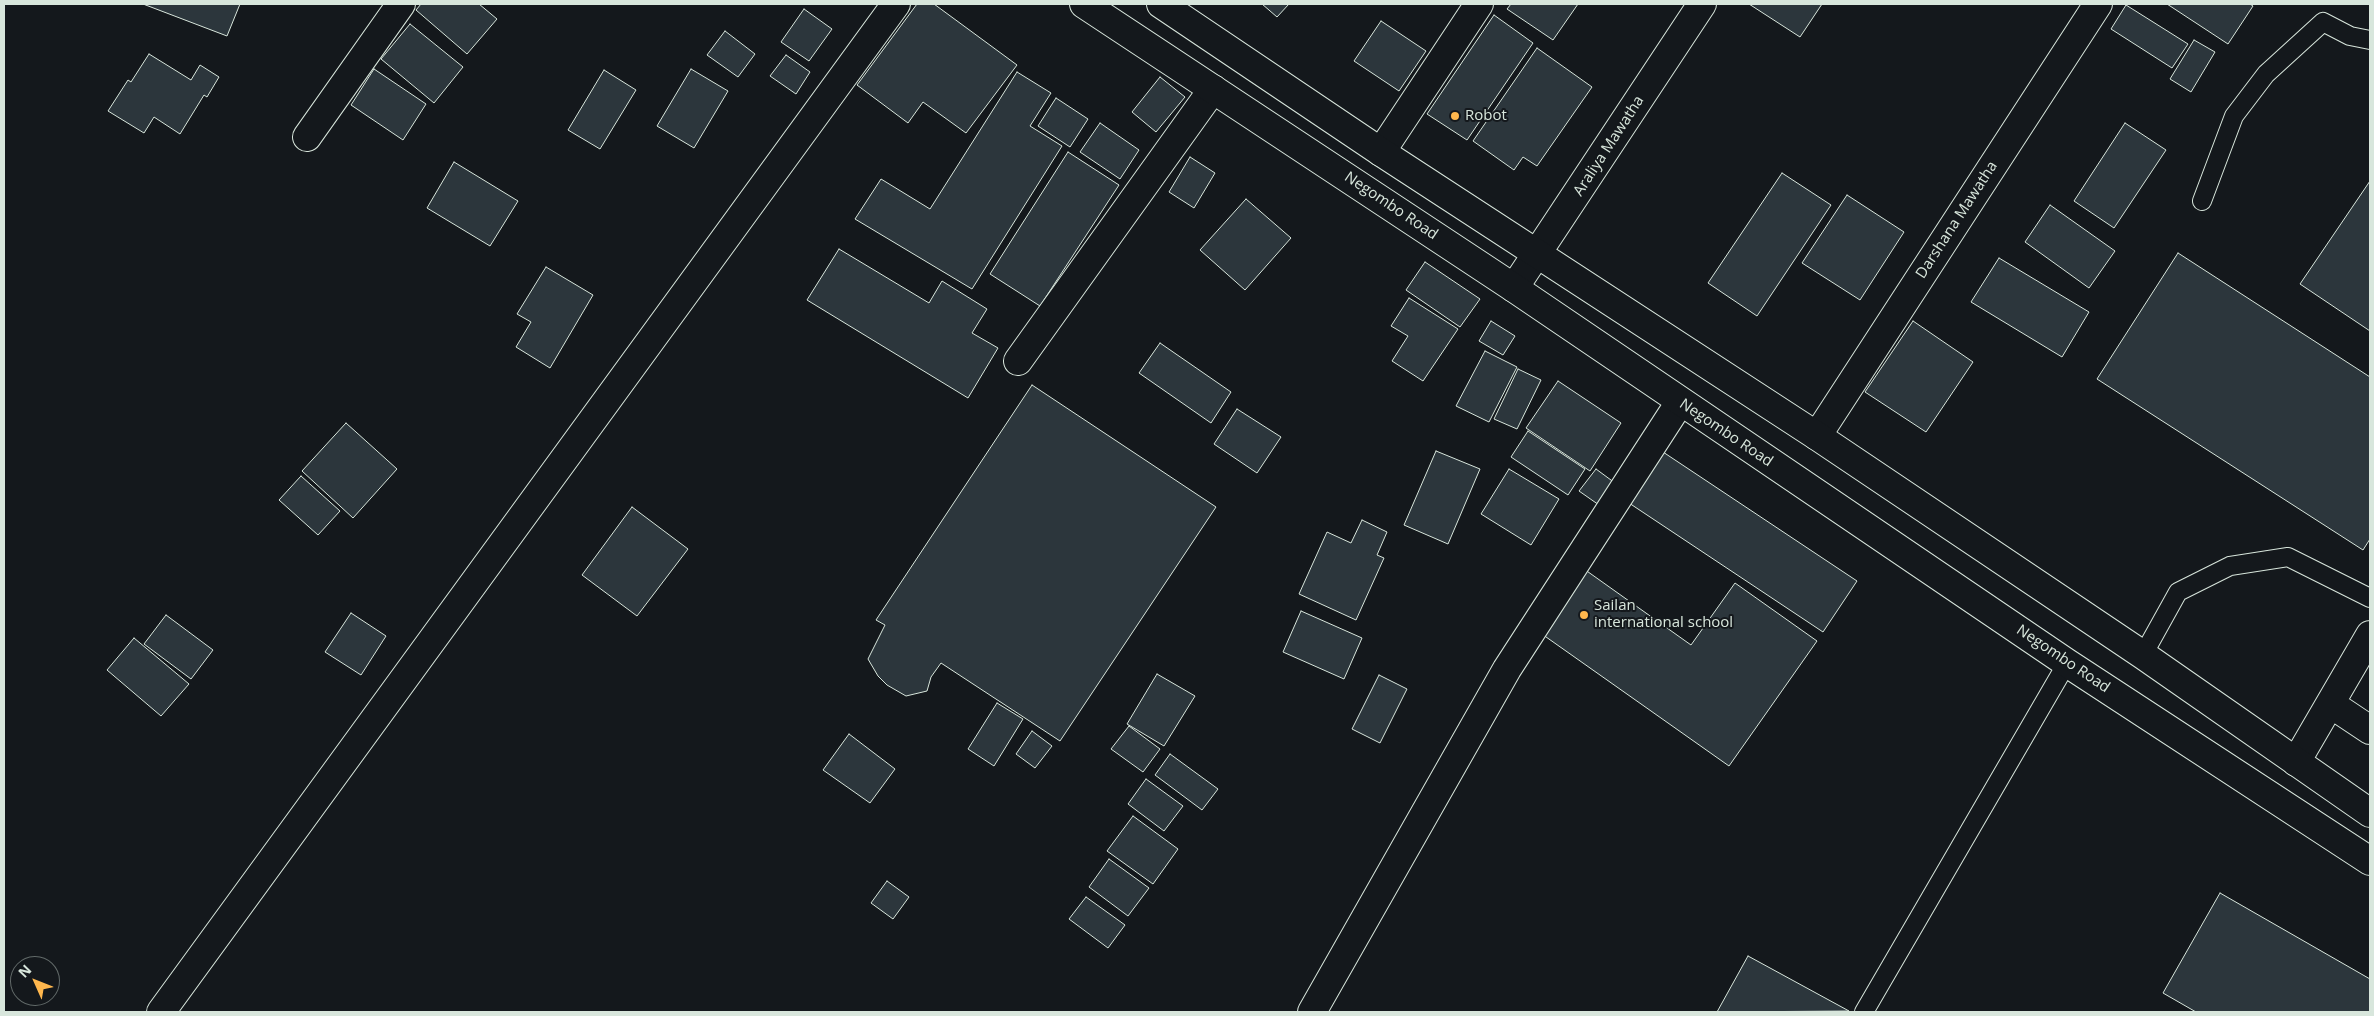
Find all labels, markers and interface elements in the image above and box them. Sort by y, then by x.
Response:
street label: Araliya Mawatha [1570,92,1648,200]
place label: Robot [1465,107,1507,125]
marker: Robot [1449,110,1461,122]
street label: Darshana Mawatha [1912,158,2002,282]
street label: Negombo Road [1341,168,1441,244]
street label: Negombo Road [1676,395,1776,471]
place label: Sailan international school [1594,597,1733,632]
marker: Sailan international school [1578,609,1590,621]
street label: Negombo Road [2013,621,2113,697]
north arrow [10,956,60,1006]
text: N [14,960,35,982]

